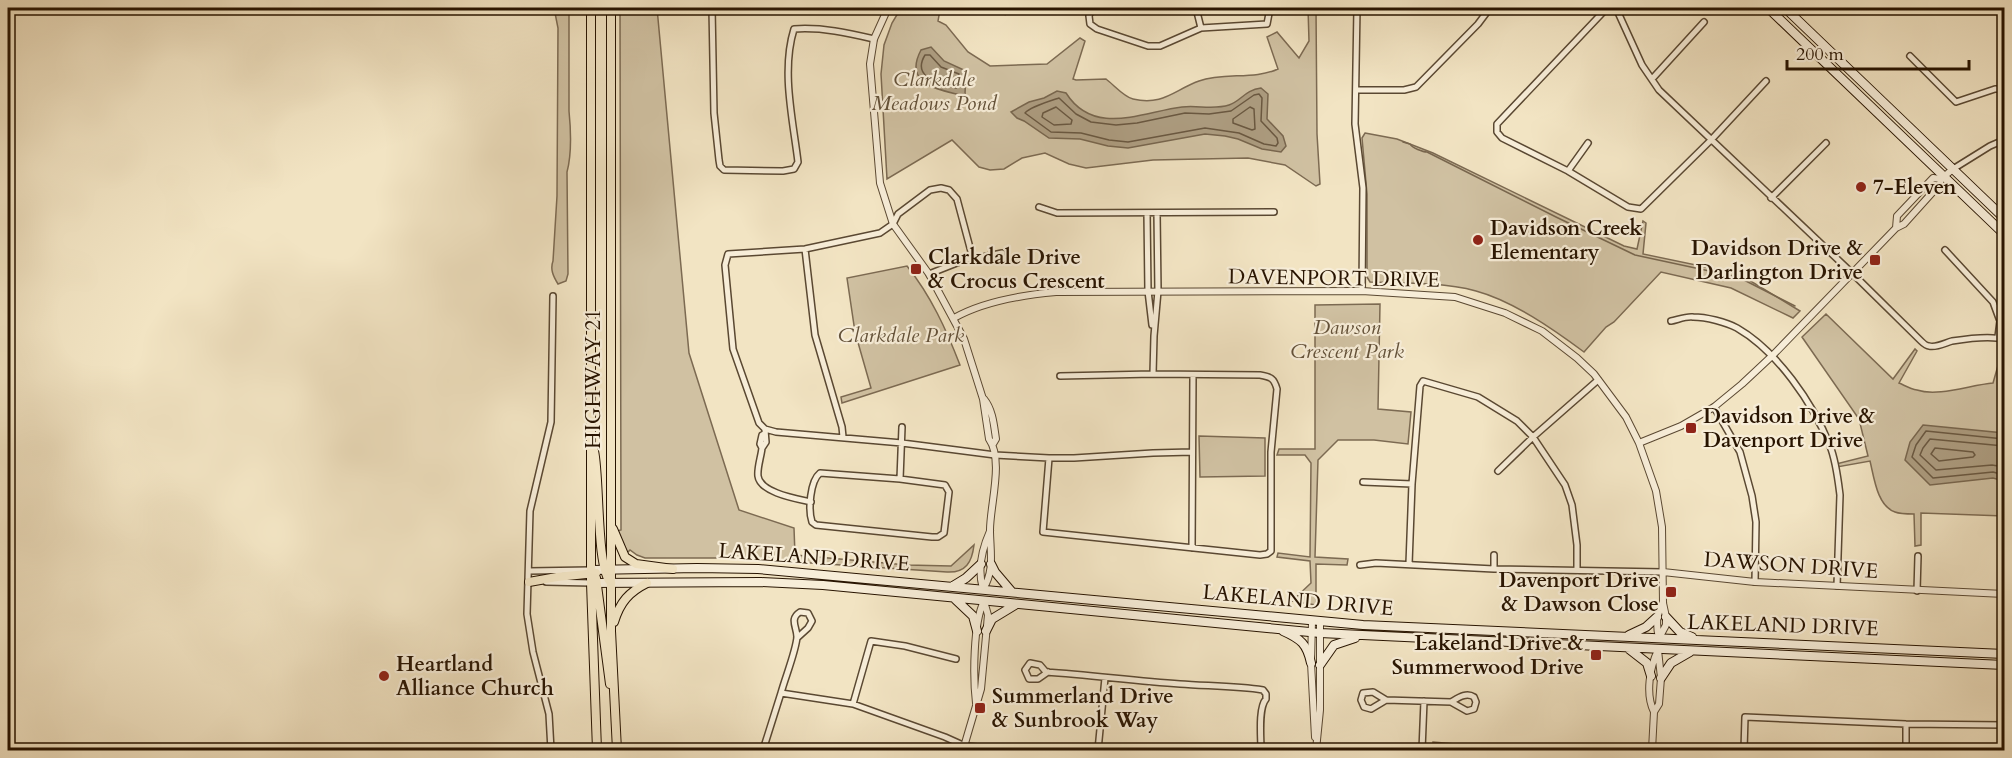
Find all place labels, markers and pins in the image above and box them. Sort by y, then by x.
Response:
place label: 7-Eleven [1873,173,1957,202]
marker: 7-Eleven [1854,180,1868,194]
place label: Davidson Creek Elementary [1490,214,1642,267]
marker: Davidson Creek Elementary [1471,233,1485,247]
place label: Davidson Drive & Darlington Drive [1691,234,1864,287]
place label: Clarkdale Drive & Crocus Crescent [928,243,1105,296]
marker: Davidson Drive & Darlington Drive [1868,253,1882,267]
marker: Clarkdale Drive & Crocus Crescent [909,262,923,276]
place label: Davidson Drive & Davenport Drive [1703,402,1876,455]
marker: Davidson Drive & Davenport Drive [1684,421,1698,435]
place label: Davenport Drive & Dawson Close [1498,566,1659,619]
marker: Davenport Drive & Dawson Close [1664,585,1678,599]
place label: Lakeland Drive & Summerwood Drive [1392,629,1585,682]
marker: Lakeland Drive & Summerwood Drive [1589,648,1603,662]
place label: Heartland Alliance Church [396,650,554,703]
marker: Heartland Alliance Church [377,669,391,683]
place label: Summerland Drive & Sunbrook Way [992,682,1174,735]
marker: Summerland Drive & Sunbrook Way [973,701,987,715]

